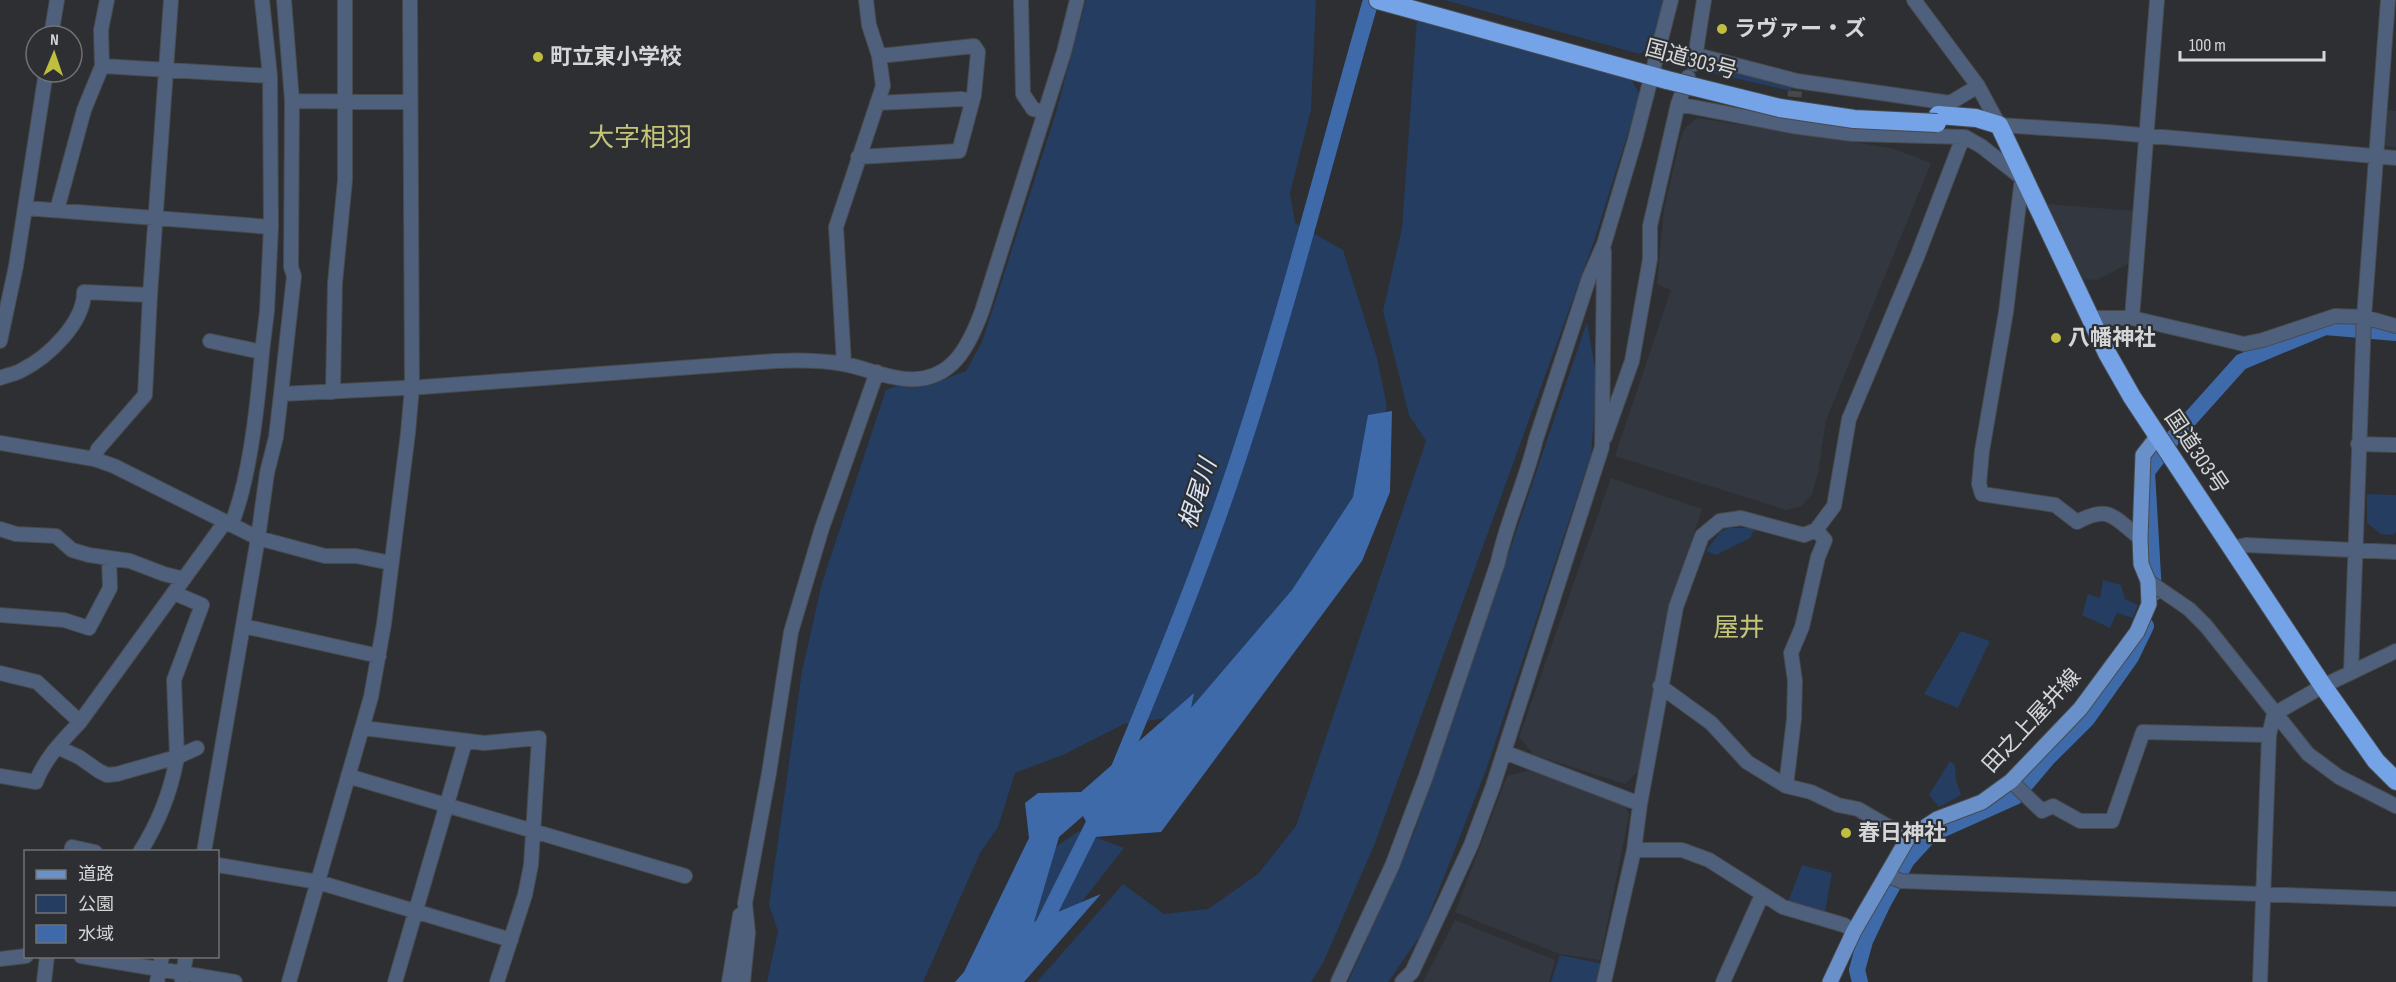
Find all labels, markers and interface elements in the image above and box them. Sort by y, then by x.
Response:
place label: ラヴァー・ズ [1734,16,1866,43]
marker: ラヴァー・ズ [1715,22,1729,36]
north arrow [24,24,84,84]
scale bar [2180,24,2324,62]
text: N [50,31,59,50]
street label: 国道303号 [1642,35,1740,85]
text: 100 m [2189,35,2226,56]
place label: 町立東小学校 [550,44,682,71]
marker: 町立東小学校 [531,50,545,64]
district label: 大字相羽 [588,123,692,154]
place label: 八幡神社 [2068,325,2156,352]
marker: 八幡神社 [2049,331,2063,345]
street label: 国道303号 [2158,405,2234,499]
water label: 根尾川 [1173,452,1224,533]
district label: 屋井 [1713,613,1765,644]
street label: 田之上屋井線 [1977,664,2087,778]
place label: 春日神社 [1858,820,1946,847]
marker: 春日神社 [1839,826,1853,840]
legend [24,850,219,958]
text: 道路 [78,864,114,885]
text: 公園 [78,894,114,915]
text: 水域 [78,924,114,945]

